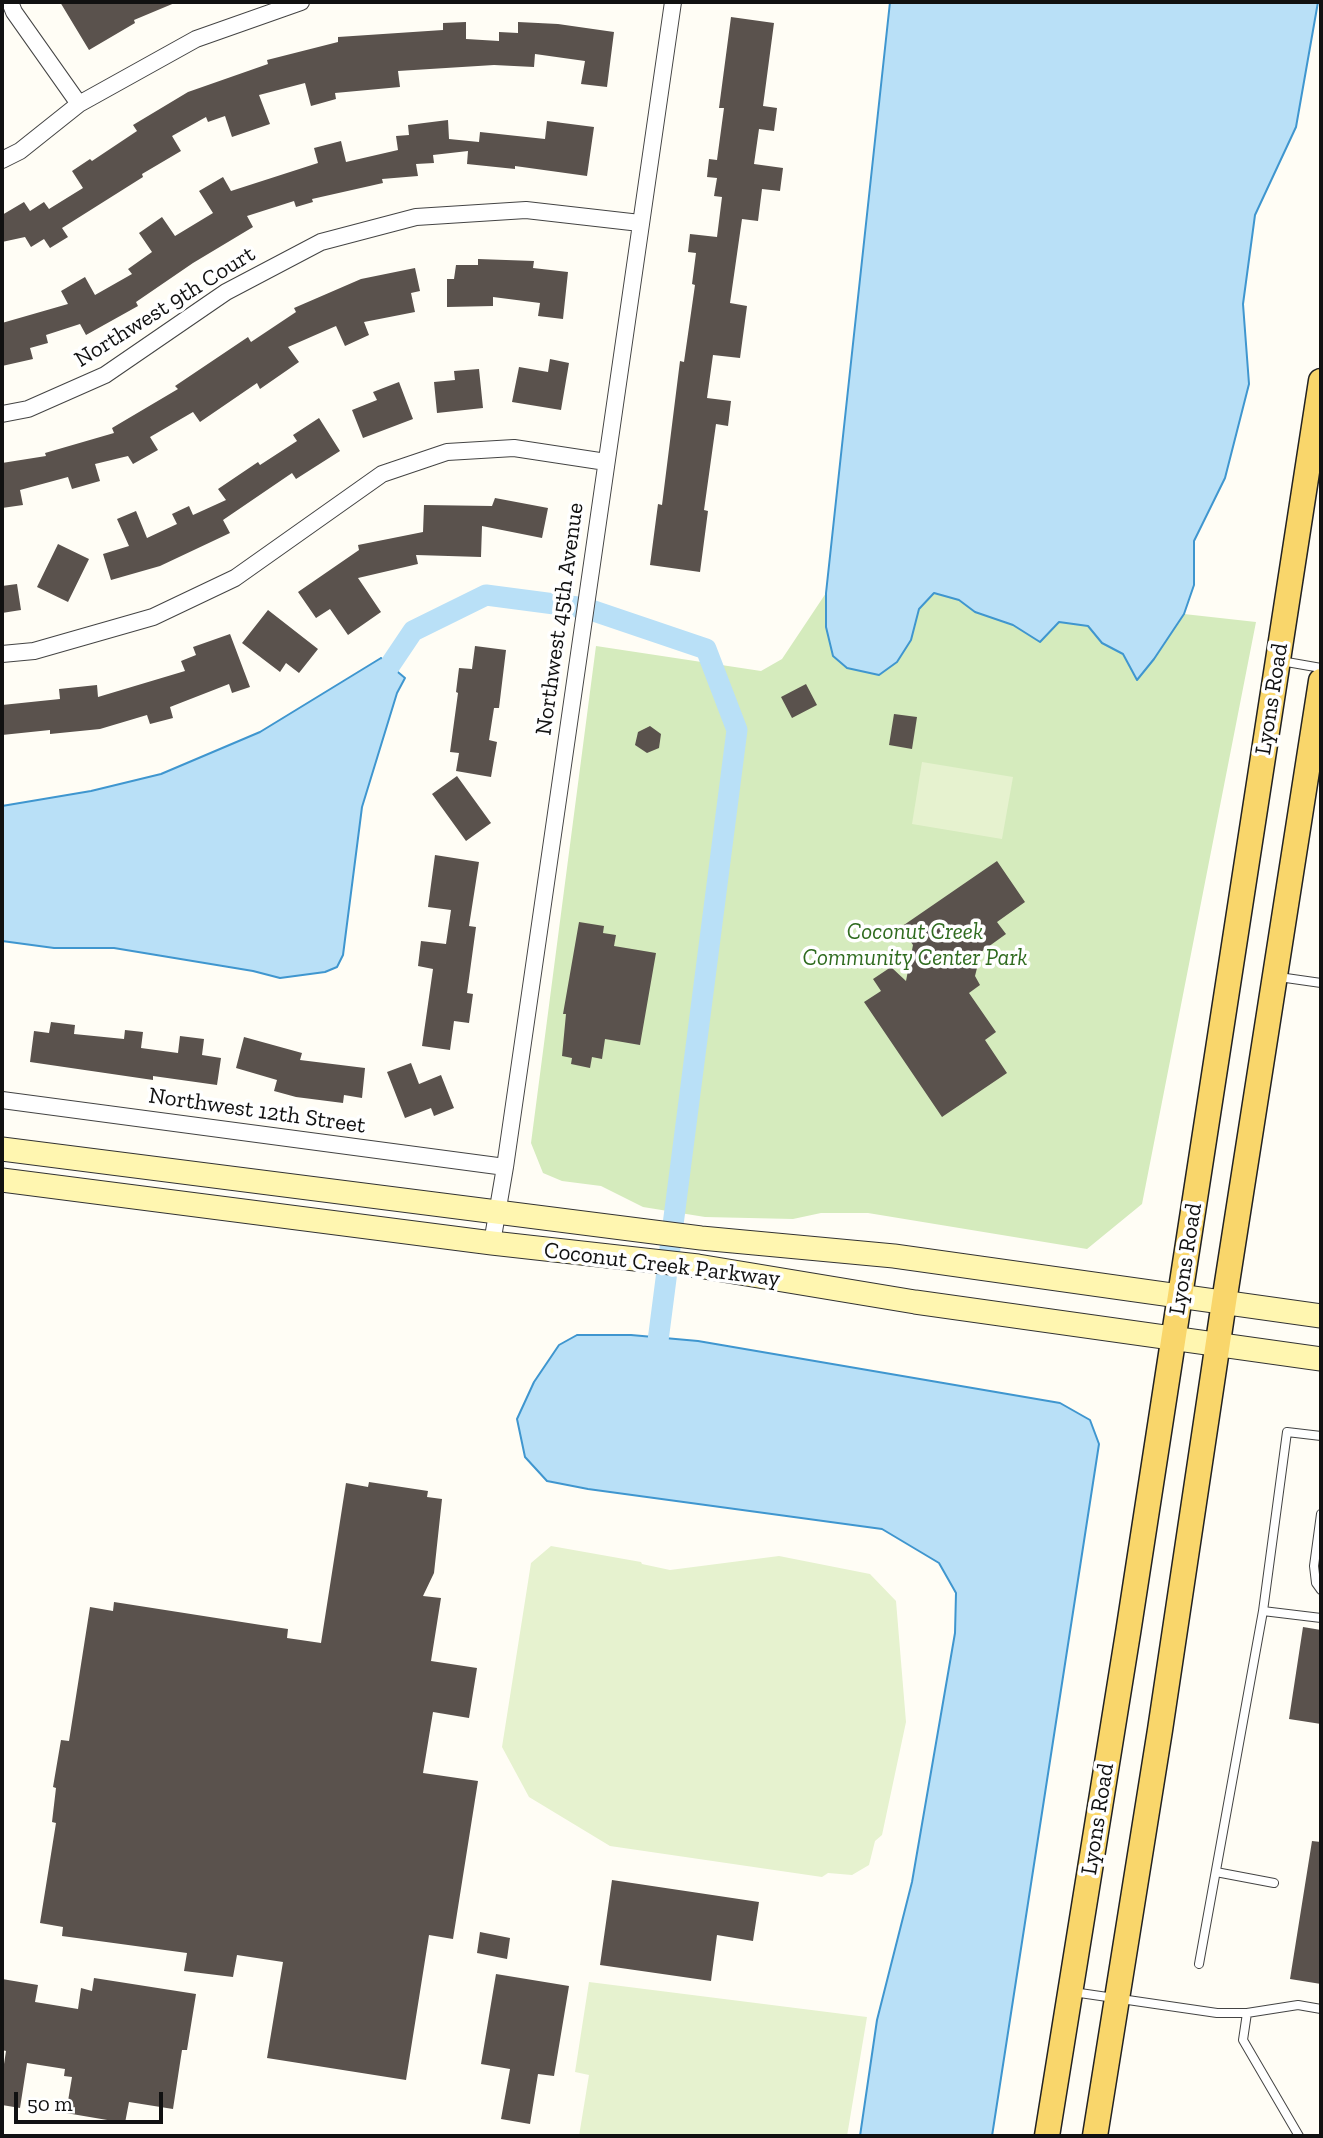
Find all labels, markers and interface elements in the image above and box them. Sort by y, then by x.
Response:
street label: Northwest 9th Court [70,240,260,374]
street label: Northwest 45th Avenue [530,501,590,737]
street label: Lyons Road [1250,641,1294,757]
park label: Coconut Creek Community Center Park [802,918,1028,972]
street label: Northwest 12th Street [147,1082,367,1140]
street label: Lyons Road [1164,1201,1208,1317]
street label: Coconut Creek Parkway [542,1237,782,1293]
street label: Lyons Road [1076,1761,1120,1877]
scale bar [18,2078,166,2122]
text: 50 m [27,2091,73,2116]

